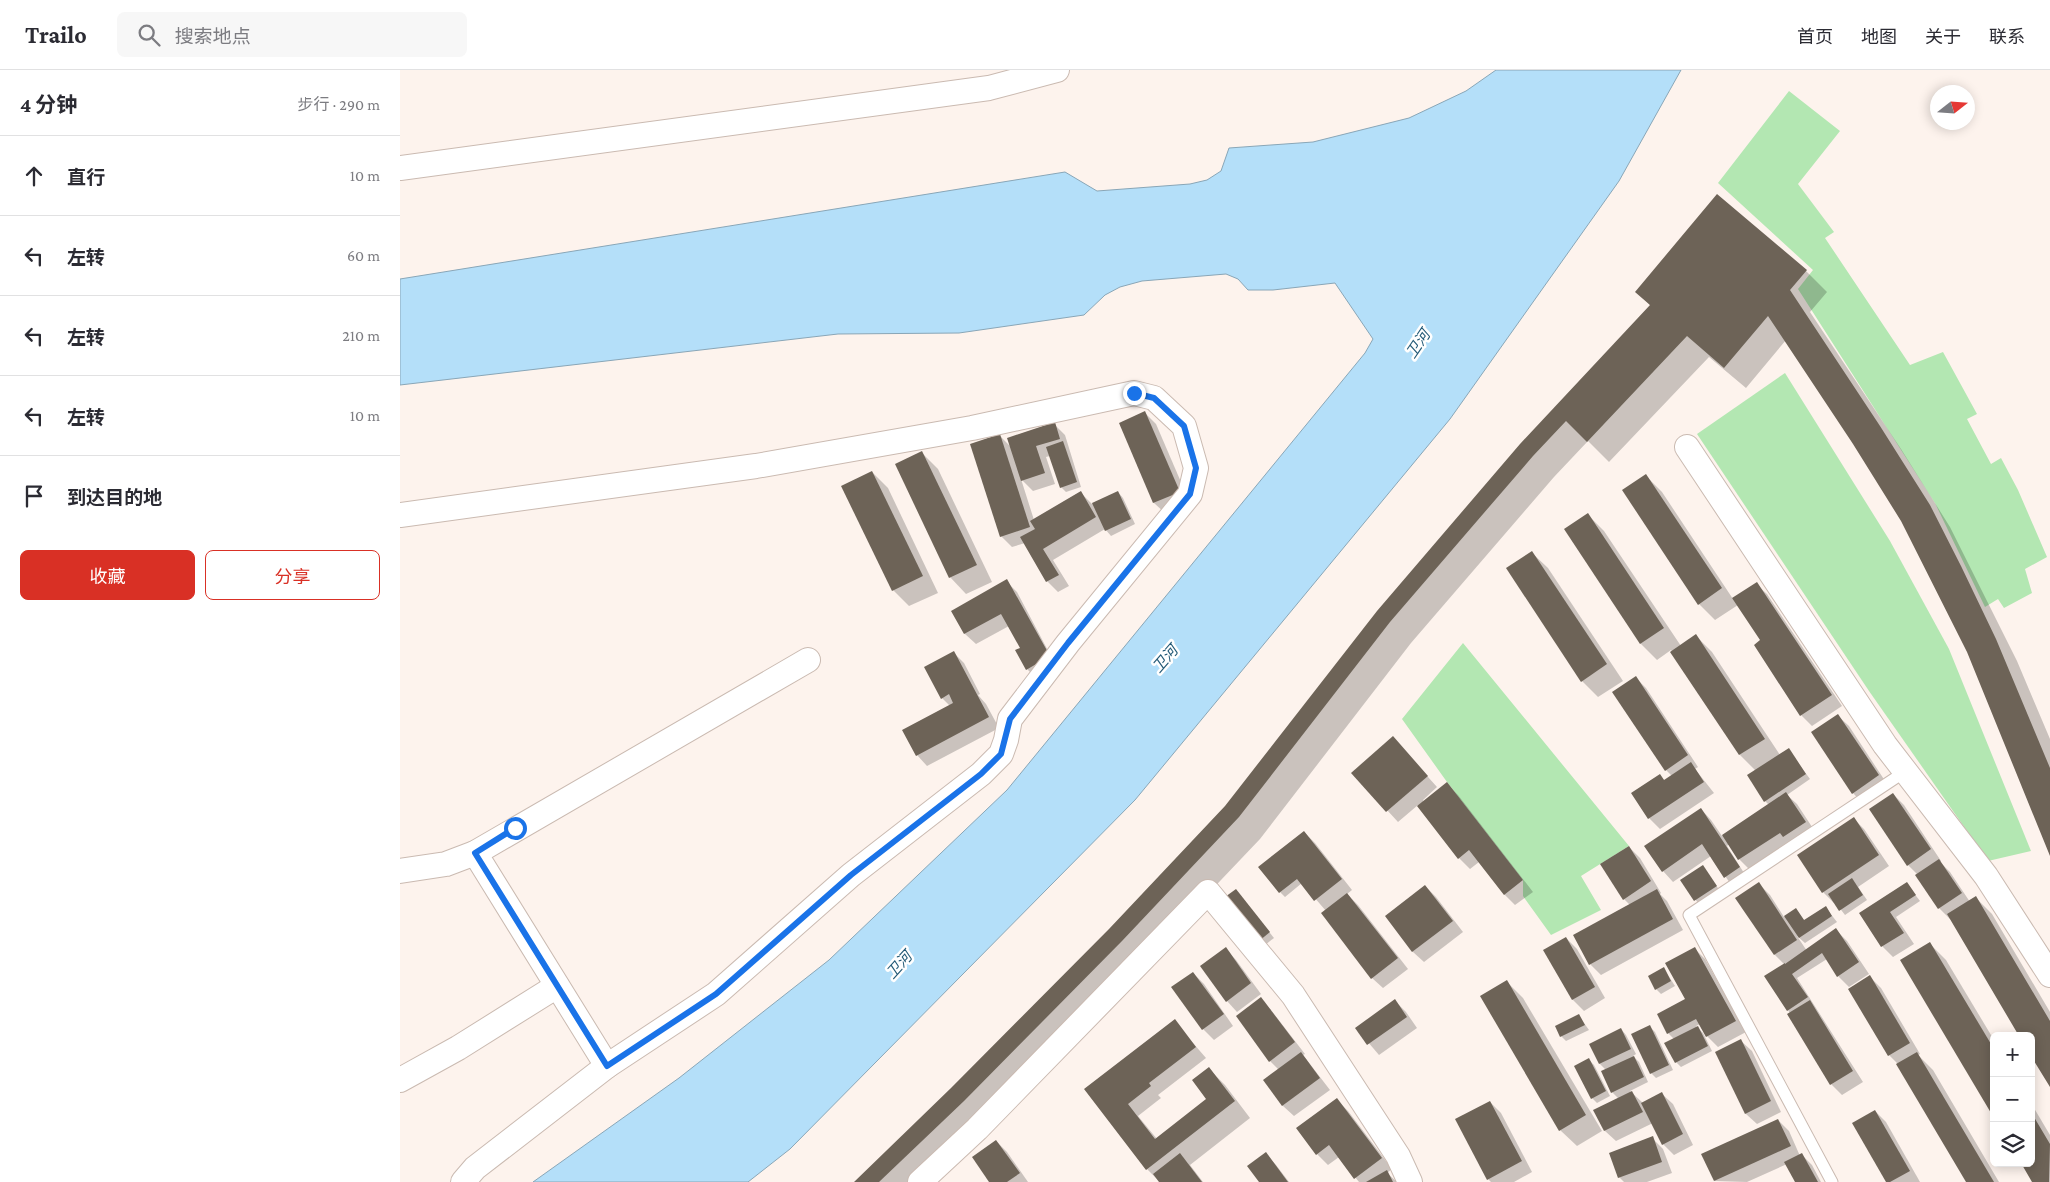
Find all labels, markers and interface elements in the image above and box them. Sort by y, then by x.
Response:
search box [117,12,467,57]
text: Trailo [25,21,87,48]
icon: search [135,21,163,49]
text: 搜索地点 [175,26,251,47]
text: 首页 [1797,27,1833,47]
text: 地图 [1861,27,1897,47]
text: 关于 [1925,27,1961,47]
text: 联系 [1989,27,2025,47]
north arrow [1930,85,1975,130]
text: 4 分钟 [20,93,77,117]
text: 步行 · 290 m [297,96,380,113]
icon: ahead [20,162,48,190]
text: 直行 [67,167,105,188]
text: 10 m [350,167,380,184]
icon: left [20,242,48,270]
text: 左转 [67,247,105,268]
text: 60 m [347,247,380,264]
icon: left [20,322,48,350]
water label: 卫河 [1403,325,1435,361]
text: 左转 [67,327,105,348]
text: 210 m [342,327,380,344]
route end [1123,382,1146,405]
icon: left [20,402,48,430]
text: 左转 [67,407,105,428]
text: 10 m [350,407,380,424]
icon: arrive [20,482,48,510]
text: 到达目的地 [67,487,162,508]
button: 收藏 [20,550,195,600]
button: 分享 [205,550,380,600]
water label: 卫河 [1149,640,1183,676]
route start [504,817,527,840]
water label: 卫河 [883,946,917,982]
map controls [1990,1032,2035,1167]
button: + [1990,1032,2035,1077]
button: − [1990,1077,2035,1122]
button: layers [1990,1122,2035,1167]

